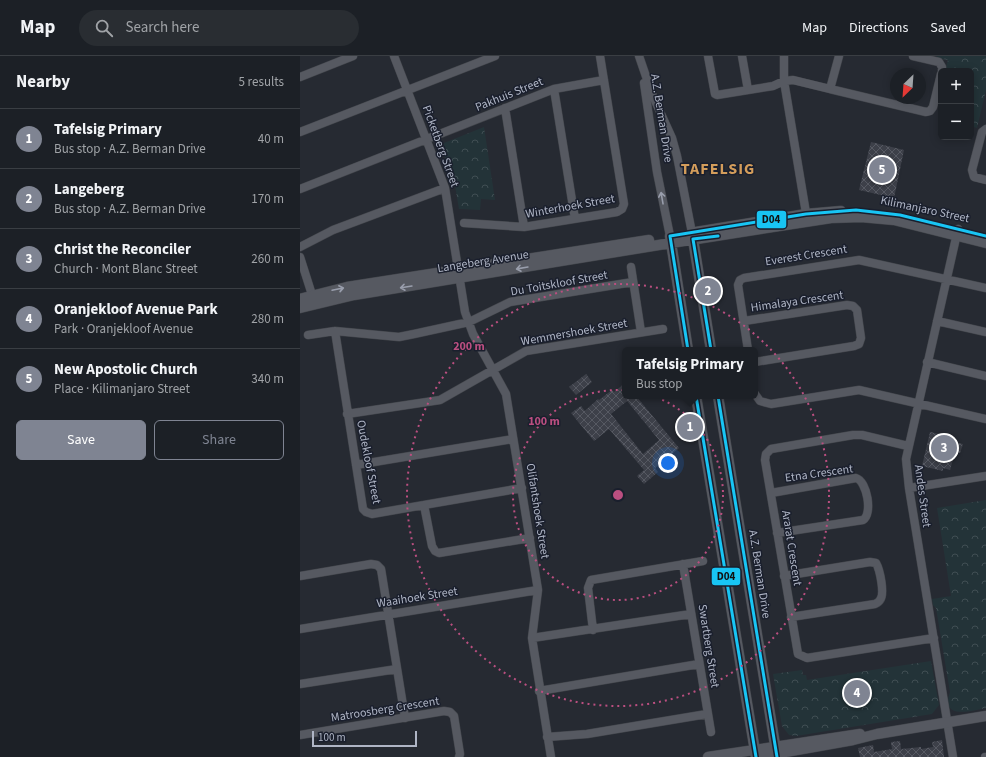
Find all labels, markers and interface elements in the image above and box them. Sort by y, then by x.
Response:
search box [79,10,359,46]
text: Map [20,14,55,41]
icon: search [93,17,115,39]
text: Search here [125,17,199,38]
text: Map [802,18,827,38]
text: Directions [849,18,908,38]
text: Saved [930,18,966,38]
north arrow [890,68,926,104]
map controls [938,68,974,140]
button: + [938,68,974,104]
text: Nearby [16,70,70,94]
text: 5 results [239,73,284,91]
street label: Pakhuis Street [473,73,546,116]
street label: A.Z. Berman Drive [646,73,677,164]
street label: Picketberg Street [418,103,463,189]
button: − [938,104,974,140]
text: Tafelsig Primary [54,119,162,140]
text: 1 [26,130,32,148]
text: 40 m [258,130,284,148]
text: Bus stop · A.Z. Berman Drive [54,140,206,158]
pin: 5 [869,155,895,185]
district label: TAFELSIG [681,158,755,180]
text: Langeberg [54,179,124,200]
text: 2 [26,190,32,208]
text: 170 m [251,190,284,208]
street label: Winterhoek Street [524,190,616,223]
one-way arrow [657,192,665,205]
street label: Kilimanjaro Street [879,192,971,227]
text: Bus stop · A.Z. Berman Drive [54,200,206,218]
line badge: D04 [756,210,787,229]
text: D04 [762,212,780,227]
text: Christ the Reconciler [54,239,191,260]
street label: Everest Crescent [764,241,848,270]
street label: Langeberg Avenue [436,246,530,277]
text: 3 [26,250,32,268]
text: 260 m [251,250,284,268]
text: Church · Mont Blanc Street [54,260,198,278]
one-way arrow [516,264,529,272]
street label: Du Toitskloof Street [509,267,609,300]
pin: 2 [695,276,721,306]
one-way arrow [400,283,413,291]
one-way arrow [331,285,344,293]
street label: Himalaya Crescent [750,287,844,316]
text: Oranjekloof Avenue Park [54,299,218,320]
text: 4 [26,310,32,328]
text: 280 m [251,310,284,328]
street label: Wemmershoek Street [520,315,629,350]
text: Park · Oranjekloof Avenue [54,320,193,338]
text: 200 m [453,338,485,355]
popup [622,347,758,399]
text: Tafelsig Primary [636,354,744,375]
text: New Apostolic Church [54,359,198,380]
text: 5 [26,370,32,388]
text: 340 m [251,370,284,388]
text: Bus stop [636,375,683,393]
text: Place · Kilimanjaro Street [54,380,190,398]
pin: 1 [677,412,703,442]
text: 100 m [528,413,560,430]
street label: Oudekloof Street [352,419,385,505]
button: Save [16,420,146,460]
button: Share [154,420,284,460]
pin: 3 [931,433,957,463]
your location [658,453,678,473]
street label: Etna Crescent [784,460,854,487]
street label: Olifantshoek Street [522,462,553,560]
street label: Andes Street [910,464,935,529]
centre of rings [611,488,625,502]
street label: Ararat Crescent [777,509,806,587]
street label: A.Z. Berman Drive [744,529,775,620]
line badge: D04 [711,567,741,586]
text: D04 [717,569,735,584]
street label: Waaihoek Street [375,583,459,612]
street label: Swartberg Street [694,603,723,689]
pin: 4 [844,678,870,708]
street label: Matroosberg Crescent [330,693,440,726]
scale bar [312,729,417,748]
text: 100 m [318,730,346,745]

